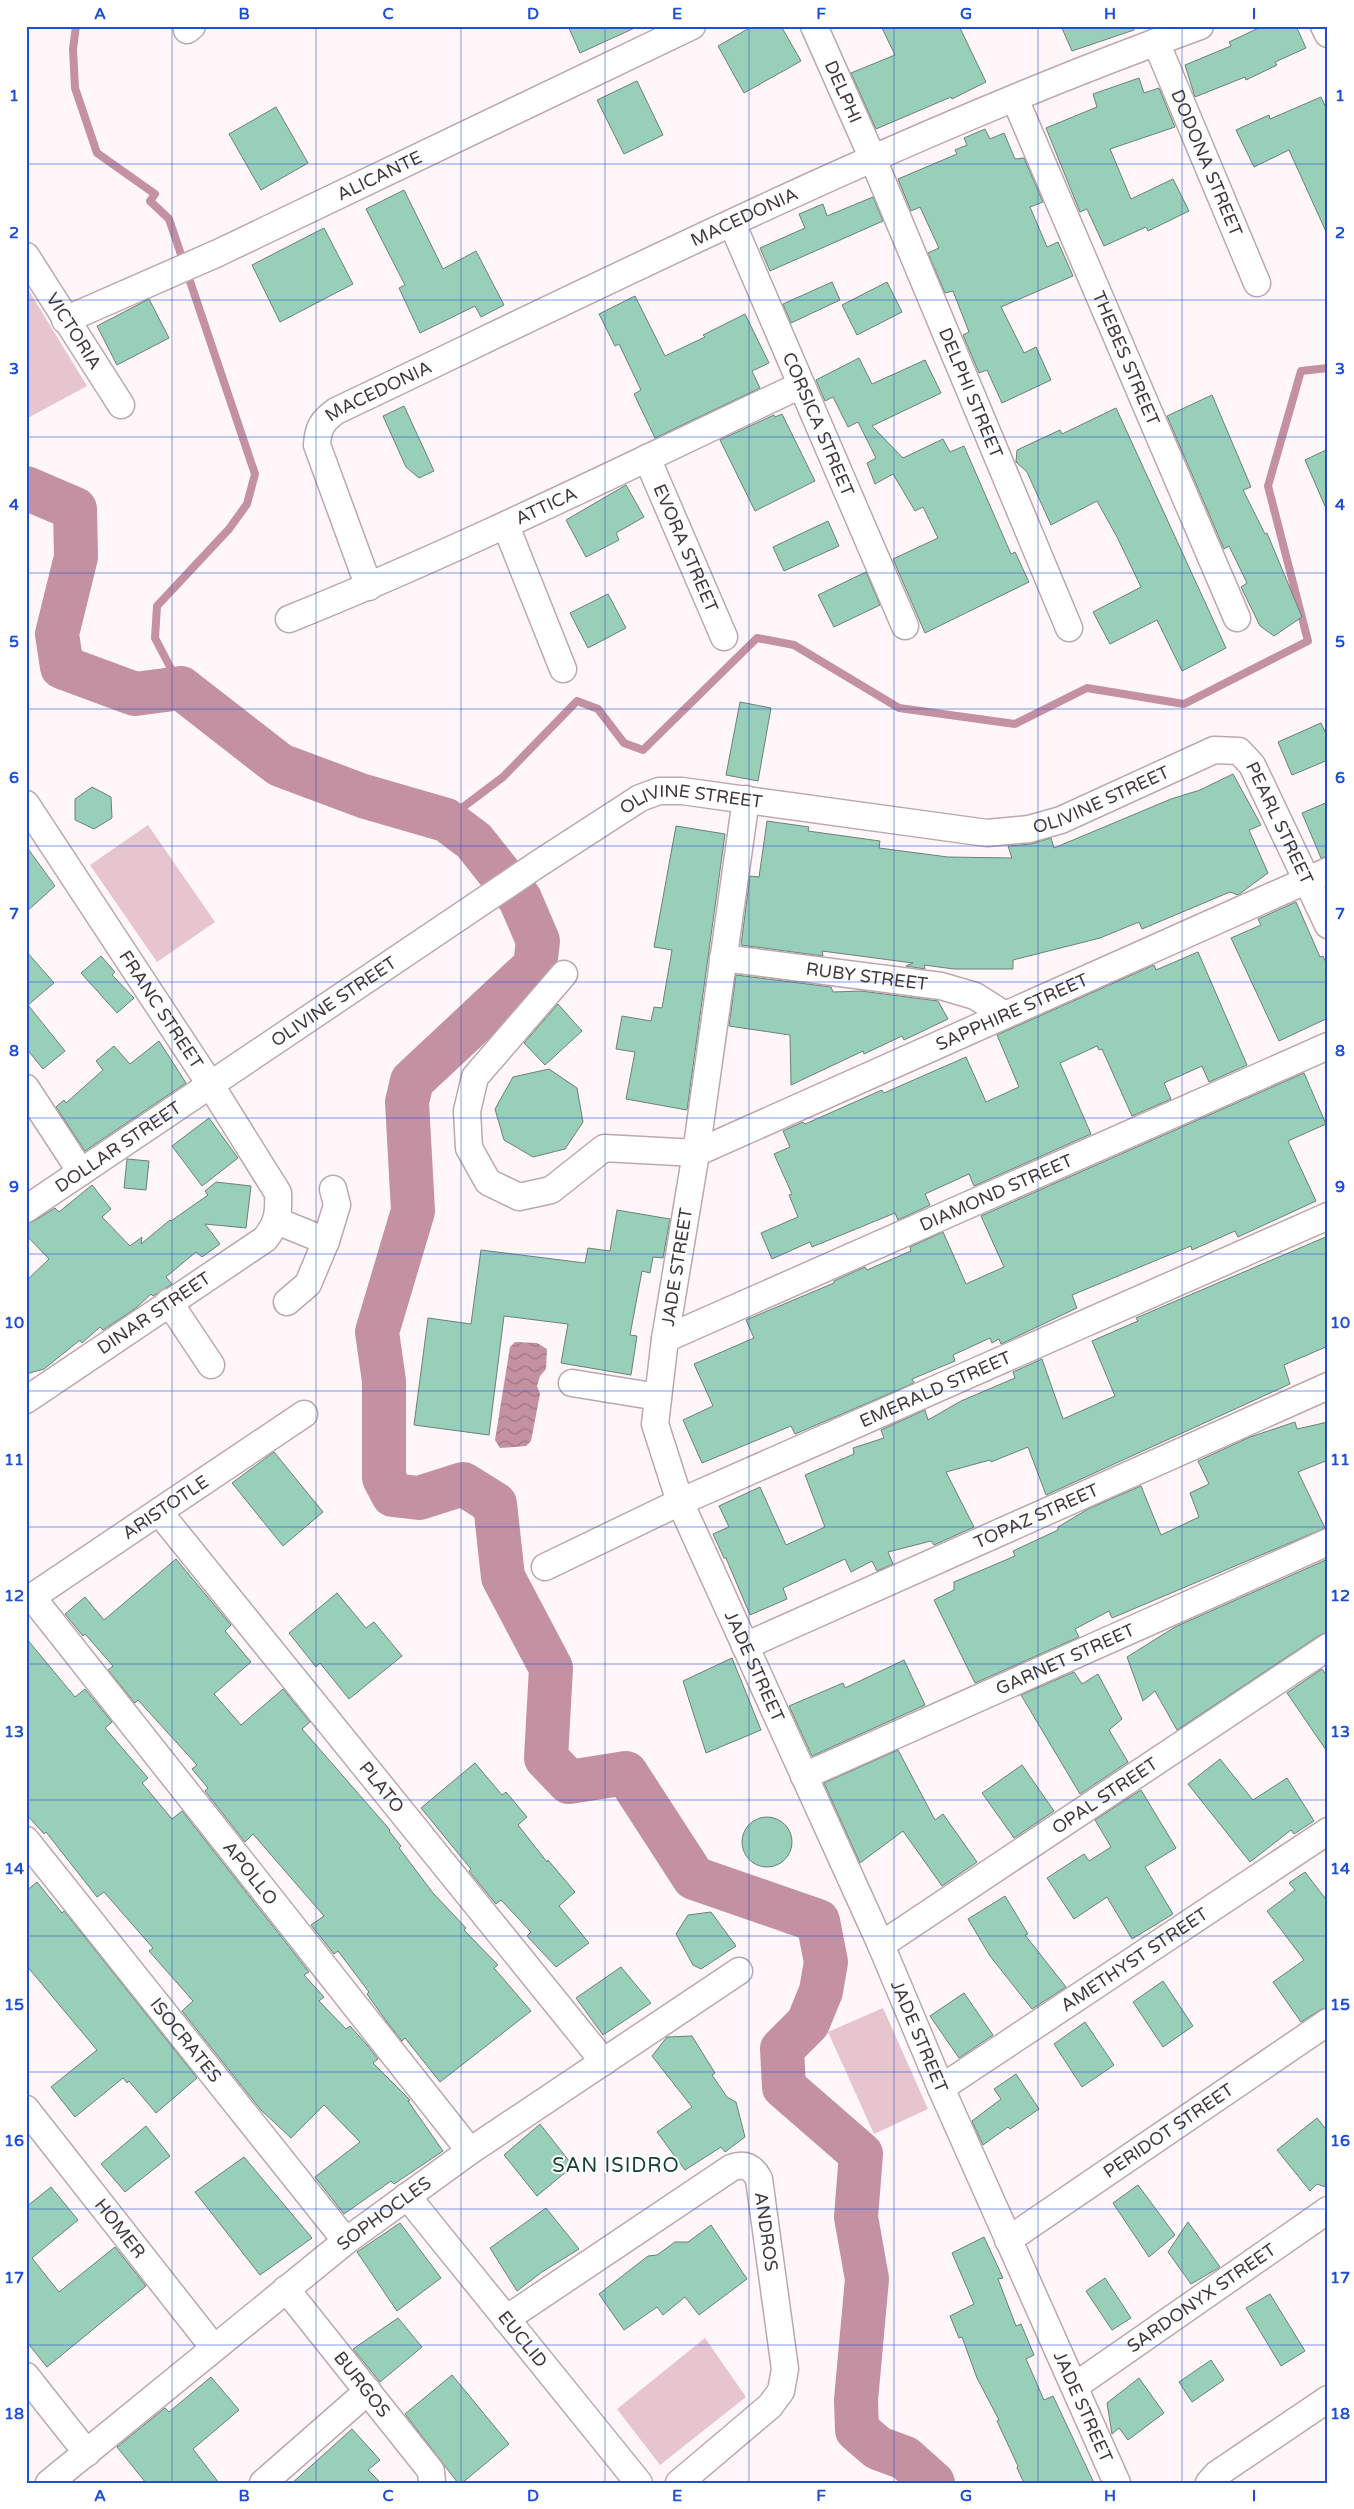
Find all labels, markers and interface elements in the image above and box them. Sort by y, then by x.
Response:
text: A [94,4,106,24]
text: B [238,4,250,24]
text: C [382,4,394,24]
text: D [527,4,539,24]
text: E [672,4,682,24]
text: F [816,4,826,24]
text: G [960,4,972,24]
text: H [1104,4,1116,24]
text: I [1252,4,1256,24]
street label: DELPHI [820,57,867,127]
text: 1 [9,86,19,106]
street label: DODONA STREET [1166,86,1247,240]
text: 1 [1335,86,1345,106]
street label: ALICANTE [333,146,426,205]
street label: MACEDONIA [687,183,801,251]
text: 2 [9,223,19,243]
text: 2 [1335,223,1345,243]
street label: THEBES STREET [1087,288,1164,429]
street label: VICTORIA [41,289,106,374]
street label: DELPHI STREET [934,324,1008,461]
street label: CORSICA STREET [778,349,859,500]
street label: MACEDONIA [321,356,435,426]
text: 3 [9,359,19,379]
text: 3 [1335,359,1345,379]
street label: EVORA STREET [648,481,723,616]
street label: ATTICA [512,482,580,530]
text: 4 [9,495,19,515]
text: 4 [1335,495,1345,515]
text: 5 [9,632,19,652]
text: 5 [1335,632,1345,652]
street label: PEARL STREET [1241,758,1318,888]
street label: OLIVINE STREET [1030,761,1173,838]
text: 6 [9,768,19,788]
text: 6 [1335,768,1345,788]
street label: OLIVINE STREET [615,780,764,819]
text: 7 [9,904,19,924]
text: 7 [1335,904,1345,924]
street label: FRANC STREET [114,946,208,1073]
street label: OLIVINE STREET [267,952,401,1052]
street label: RUBY STREET [805,958,929,995]
street label: SAPPHIRE STREET [932,968,1092,1056]
text: 8 [9,1041,19,1061]
text: 8 [1335,1041,1345,1061]
street label: DOLLAR STREET [51,1097,185,1197]
street label: DIAMOND STREET [916,1149,1076,1236]
text: 9 [9,1177,19,1197]
text: 9 [1335,1177,1345,1197]
street label: JADE STREET [657,1206,697,1328]
street label: DINAR STREET [93,1267,215,1359]
text: 10 [4,1313,24,1333]
text: 10 [1330,1313,1350,1333]
street label: EMERALD STREET [856,1346,1015,1432]
text: 11 [4,1450,24,1470]
text: 11 [1330,1450,1350,1470]
street label: ARISTOTLE [118,1470,213,1544]
street label: TOPAZ STREET [971,1479,1102,1553]
text: 12 [4,1586,24,1606]
text: 12 [1330,1586,1350,1606]
street label: JADE STREET [720,1607,789,1725]
street label: GARNET STREET [992,1619,1138,1700]
text: 13 [4,1722,24,1742]
text: 13 [1330,1722,1350,1742]
street label: OPAL STREET [1048,1753,1162,1839]
street label: PLATO [354,1757,409,1817]
street label: APOLLO [218,1837,282,1910]
text: 14 [4,1859,24,1879]
text: 14 [1330,1859,1350,1879]
street label: AMETHYST STREET [1056,1903,1212,2017]
street label: JADE STREET [886,1977,953,2096]
street label: ISOCRATES [145,1993,226,2087]
text: 15 [4,1995,24,2015]
text: 15 [1330,1995,1350,2015]
street label: PERIDOT STREET [1099,2079,1238,2183]
text: 16 [4,2131,24,2151]
text: 16 [1330,2131,1350,2151]
district label: SAN ISIDRO [552,2154,680,2178]
street label: SOPHOCLES [332,2172,436,2255]
street label: ANDROS [750,2190,783,2273]
street label: HOMER [90,2194,150,2263]
street label: SARDONYX STREET [1123,2239,1280,2357]
text: 17 [4,2268,24,2288]
text: 17 [1330,2268,1350,2288]
street label: EUCLID [493,2306,552,2372]
street label: BURGOS [329,2347,395,2422]
street label: JADE STREET [1049,2348,1117,2466]
text: 18 [4,2404,24,2424]
text: 18 [1330,2404,1350,2424]
text: A [94,2486,106,2506]
text: B [238,2486,250,2506]
text: C [382,2486,394,2506]
text: D [527,2486,539,2506]
text: E [672,2486,682,2506]
text: F [816,2486,826,2506]
text: G [960,2486,972,2506]
text: H [1104,2486,1116,2506]
text: I [1252,2486,1256,2506]

